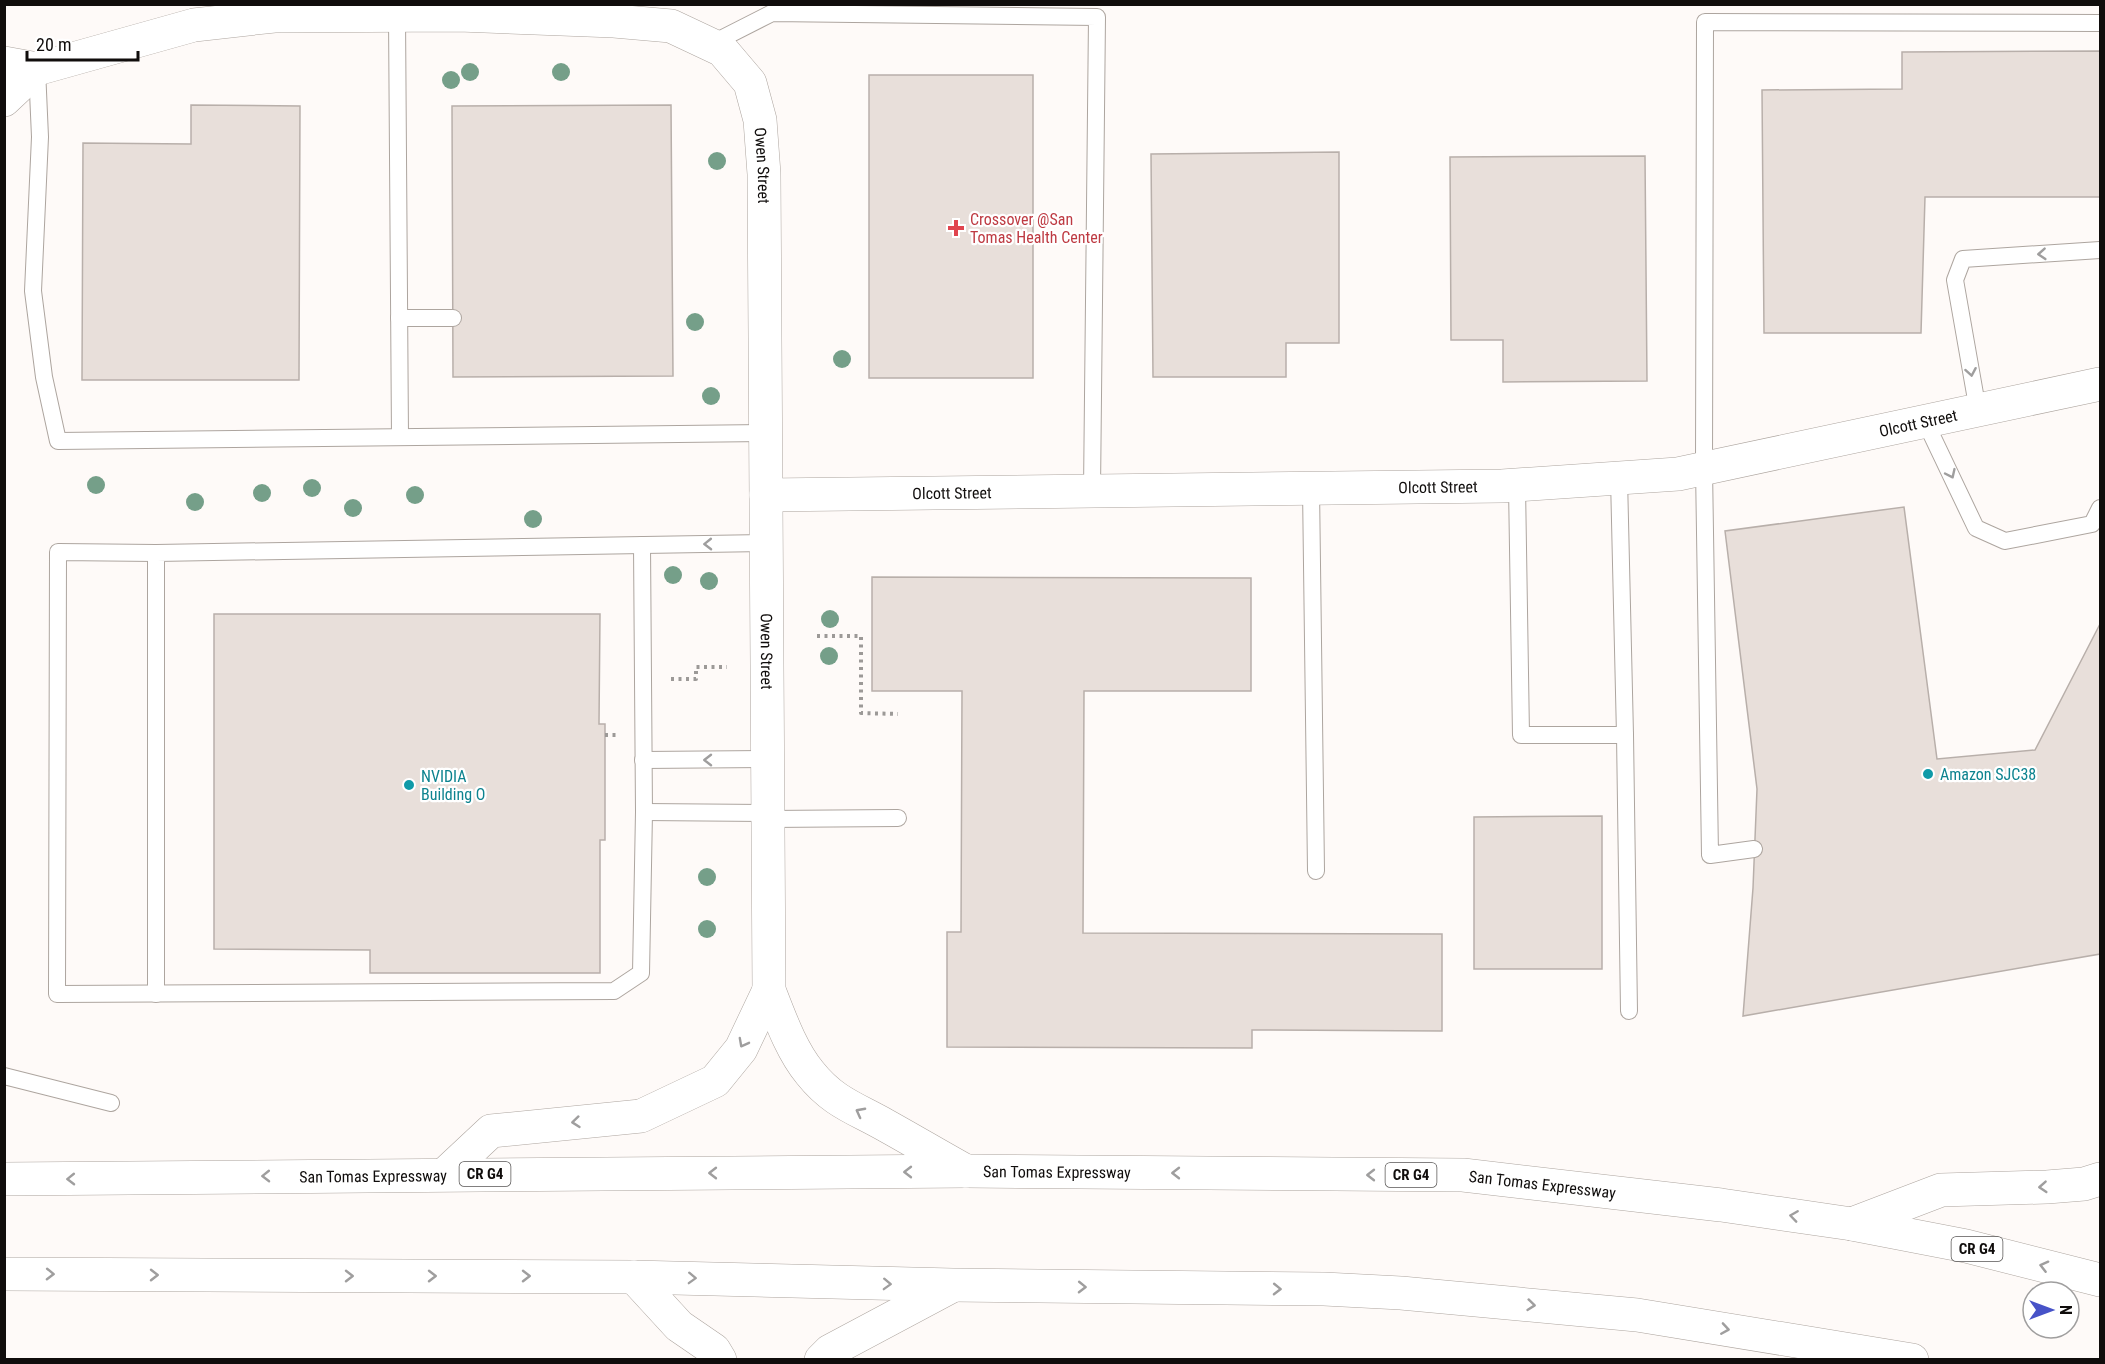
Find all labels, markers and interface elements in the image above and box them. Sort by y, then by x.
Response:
scale bar [27,24,138,62]
text: 20 m [36,34,71,55]
street label: Owen Street [751,127,773,204]
place label: Crossover @San Tomas Health Center [970,210,1103,247]
marker: Crossover @San Tomas Health Center [947,219,965,237]
one-way arrow [2038,247,2047,260]
one-way arrow [1964,366,1977,376]
street label: Olcott Street [1877,406,1959,441]
one-way arrow [1943,468,1955,479]
street label: Olcott Street [1398,477,1478,497]
street label: Olcott Street [912,483,992,503]
one-way arrow [703,537,712,550]
street label: Owen Street [757,613,776,690]
one-way arrow [704,754,713,766]
place label: Amazon SJC38 [1940,765,2036,784]
place label: NVIDIA Building O [421,767,485,804]
marker: Amazon SJC38 [1921,767,1935,781]
marker: NVIDIA Building O [402,778,416,792]
one-way arrow [739,1037,750,1047]
one-way arrow [856,1108,866,1119]
one-way arrow [571,1115,580,1128]
road number: CR G4 [460,1162,510,1186]
street label: San Tomas Expressway [983,1162,1131,1182]
road number: CR G4 [1386,1163,1436,1187]
street label: San Tomas Expressway [299,1166,447,1187]
one-way arrow [903,1166,912,1178]
one-way arrow [708,1167,717,1179]
one-way arrow [1171,1167,1180,1179]
street label: San Tomas Expressway [1468,1167,1617,1203]
one-way arrow [1366,1168,1375,1181]
one-way arrow [261,1170,270,1182]
one-way arrow [66,1173,75,1185]
one-way arrow [2038,1180,2047,1193]
one-way arrow [1789,1210,1799,1222]
road number: CR G4 [1952,1237,2002,1261]
one-way arrow [2039,1260,2049,1273]
one-way arrow [46,1268,55,1281]
one-way arrow [150,1269,159,1281]
one-way arrow [345,1270,354,1282]
one-way arrow [427,1270,436,1282]
one-way arrow [522,1270,531,1282]
one-way arrow [688,1272,697,1284]
one-way arrow [883,1277,892,1290]
north arrow [2021,1280,2081,1340]
one-way arrow [1078,1281,1087,1293]
one-way arrow [1273,1283,1282,1295]
one-way arrow [1527,1298,1536,1311]
text: N [2056,1305,2075,1315]
one-way arrow [1720,1323,1729,1335]

